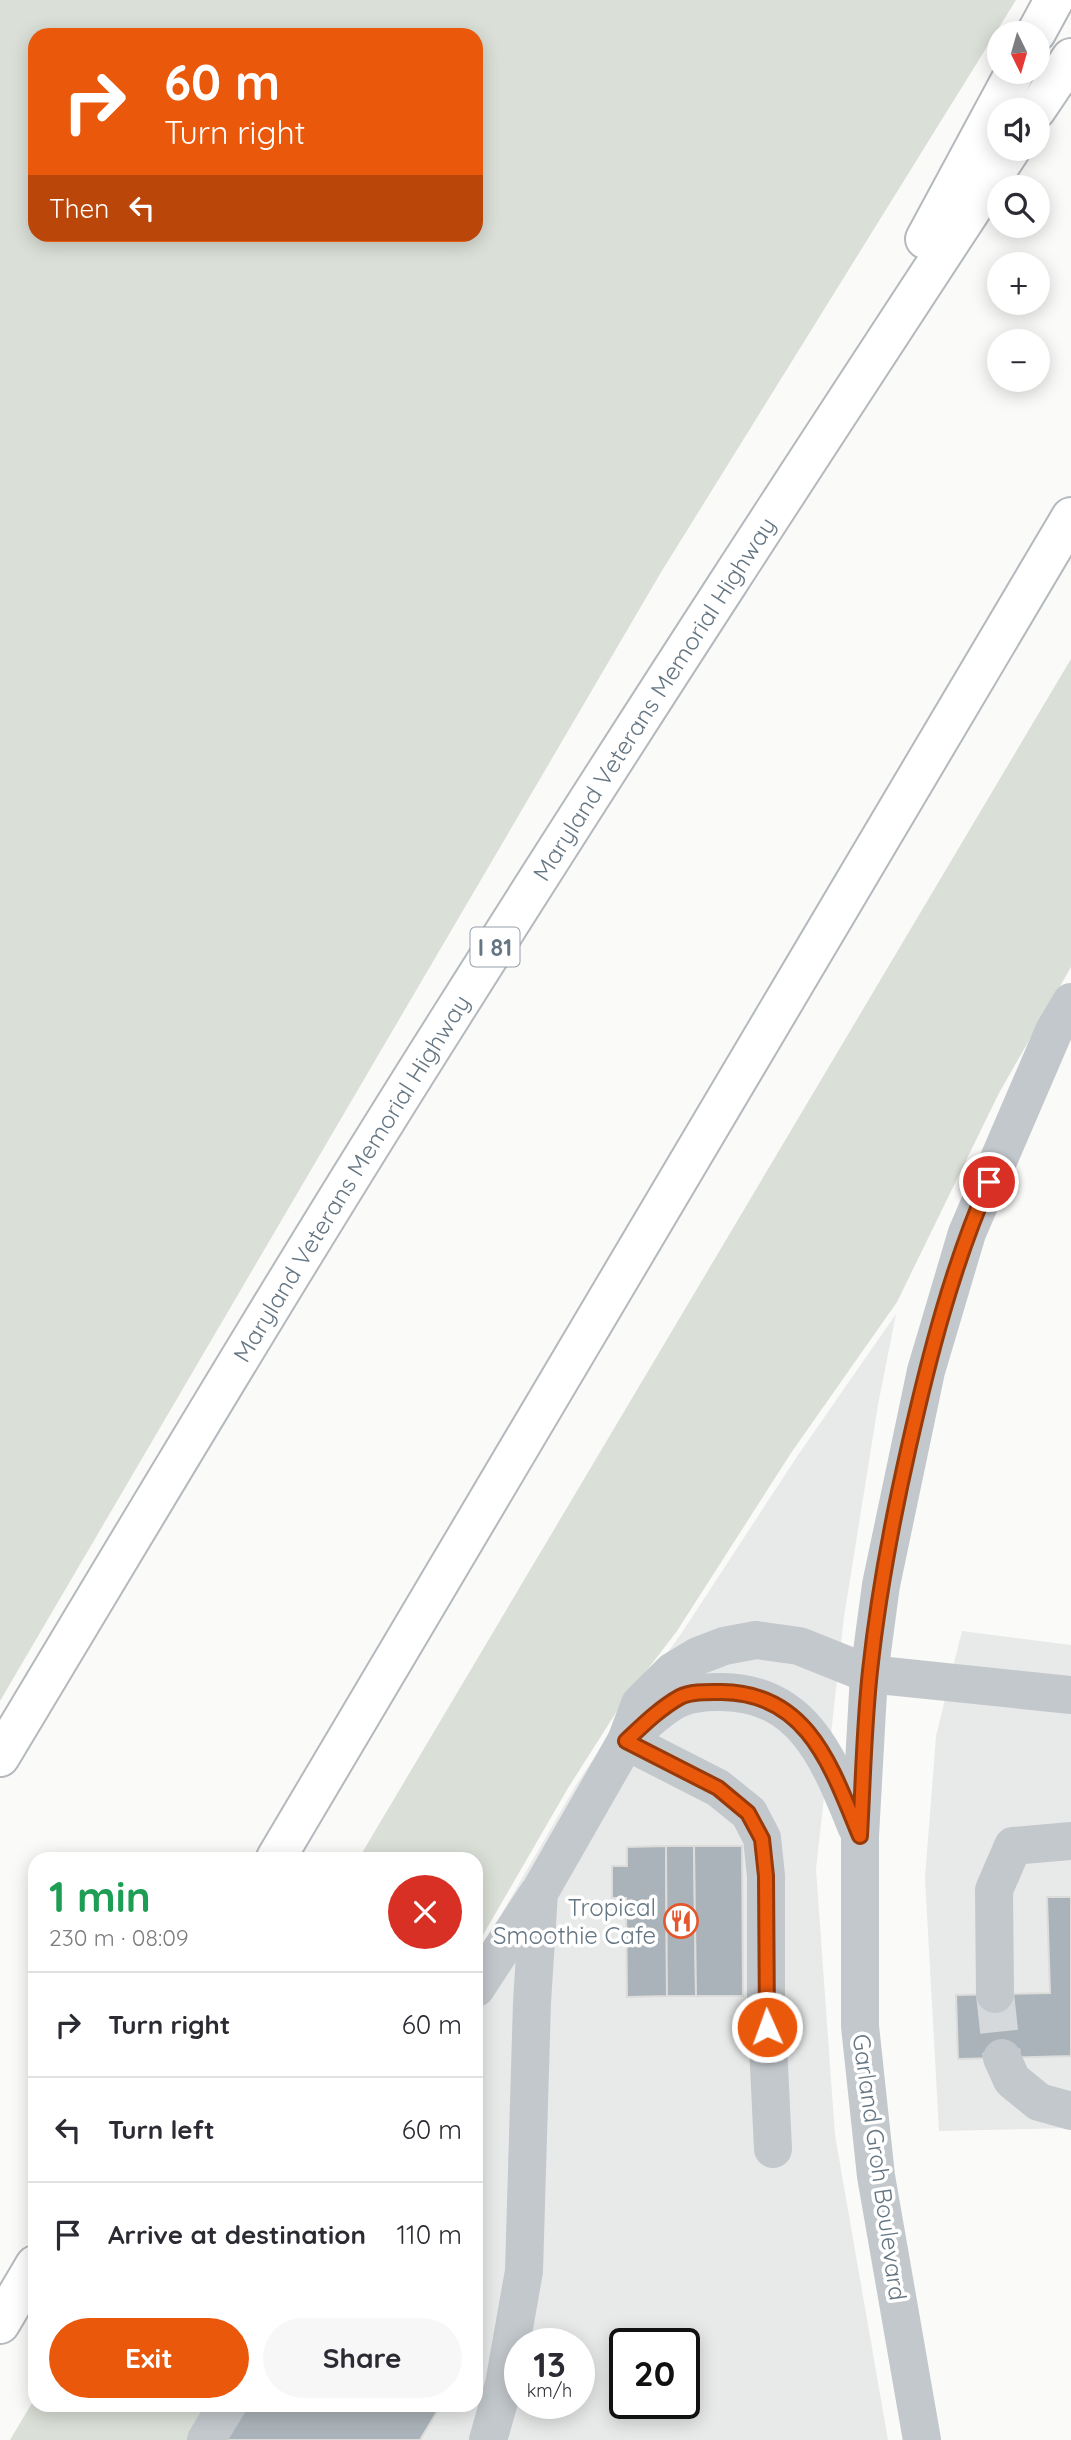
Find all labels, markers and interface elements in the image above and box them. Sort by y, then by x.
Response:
north arrow [987,21,1050,84]
map controls [987,21,1050,392]
text: 60 m [164,51,280,112]
icon: right [49,56,140,147]
button: sound [987,98,1050,161]
text: Turn right [164,112,305,152]
button: search [987,175,1050,238]
icon: left [123,189,161,227]
text: Then [49,192,109,225]
button: + [987,252,1050,315]
button: − [987,329,1050,392]
street label: Maryland Veterans Memorial Highway [526,511,782,886]
road number: I 81 [470,928,520,966]
street label: Maryland Veterans Memorial Highway [226,989,476,1367]
pin [959,1152,1019,1212]
icon: arrive [970,1163,1008,1201]
text: 1 min [49,1870,151,1923]
button: close [388,1875,462,1949]
place label: Tropical Smoothie Cafe [493,1892,656,1950]
restaurant icon: Tropical Smoothie Cafe [662,1902,700,1940]
text: 230 m · 08:09 [49,1923,189,1952]
position arrow [730,1990,804,2064]
icon: right [49,2006,87,2044]
text: Turn right [108,2008,230,2041]
text: 60 m [402,2008,462,2041]
street label: Garland Groh Boulevard [846,2032,914,2302]
icon: left [49,2111,87,2149]
text: Turn left [108,2113,215,2146]
text: 60 m [402,2113,462,2146]
icon: arrive [49,2216,87,2254]
text: Arrive at destination [108,2218,366,2251]
text: 110 m [396,2218,462,2251]
button: Exit [49,2318,249,2398]
button: Share [263,2318,462,2398]
speed limit sign: 20 [609,2328,700,2419]
text: 13 [533,2342,566,2386]
text: km/h [527,2379,572,2402]

